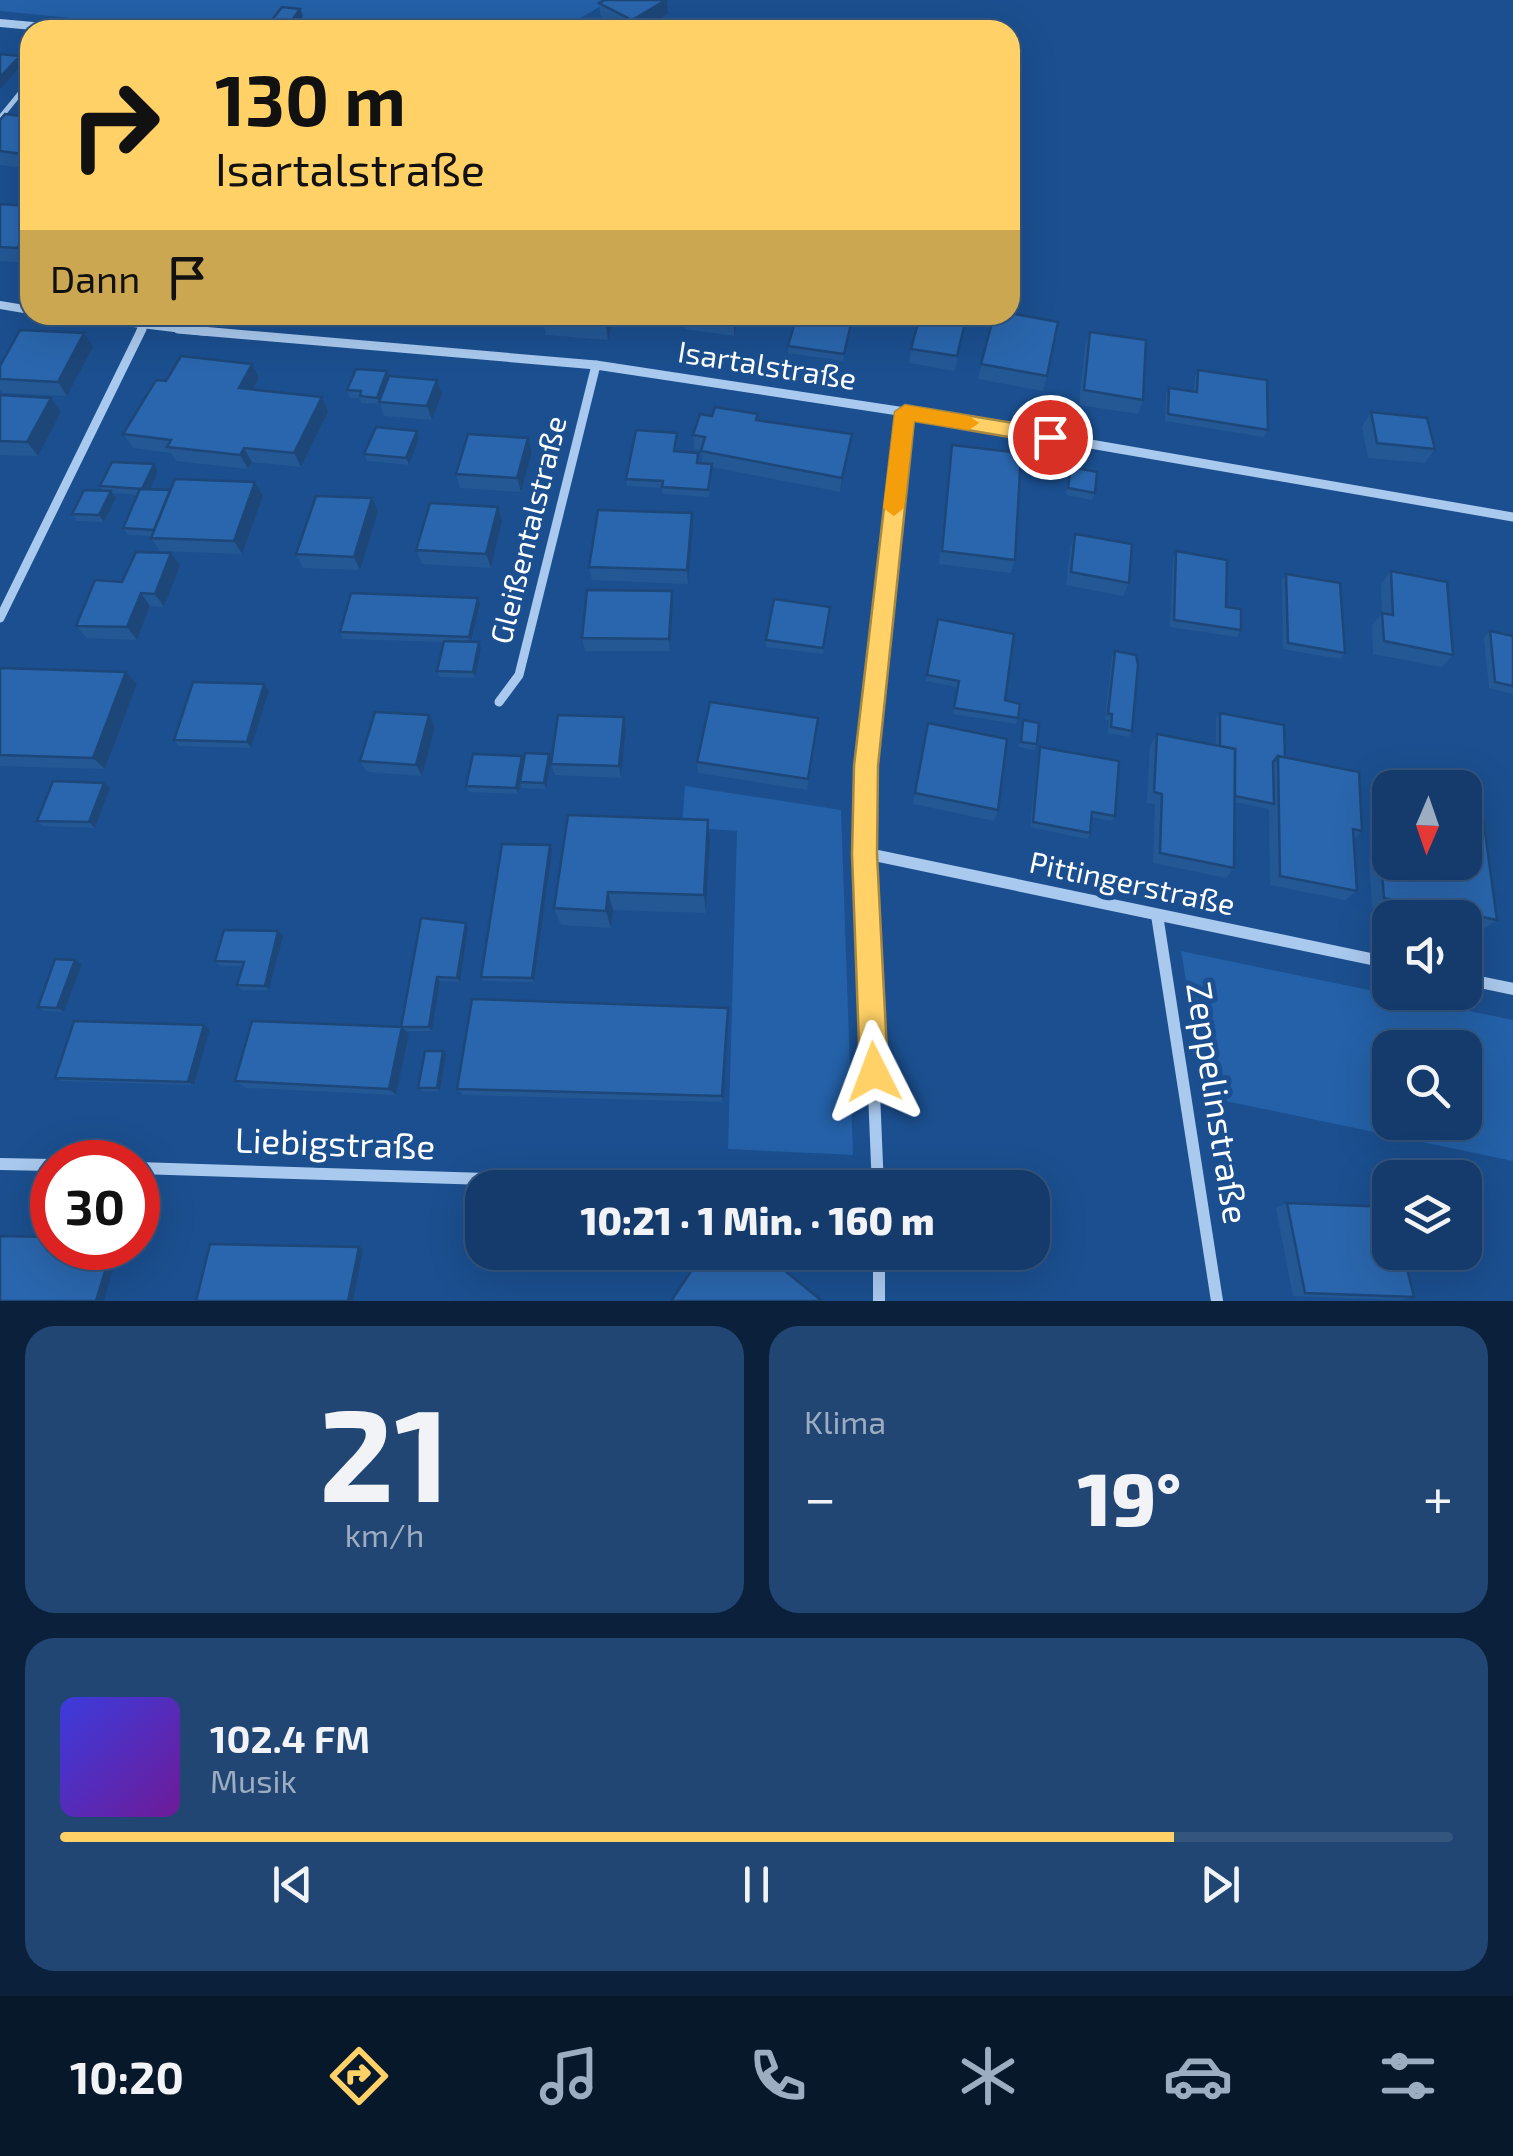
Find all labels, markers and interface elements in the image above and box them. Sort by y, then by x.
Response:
text: 130 m [215,56,406,140]
icon: right [50,60,180,190]
text: Isartalstraße [215,141,485,195]
icon: arrive [160,250,215,305]
text: Dann [50,255,140,301]
street label: Isartalstraße [676,332,859,396]
pin [1008,395,1093,480]
icon: arrive [1023,410,1078,465]
street label: Gleißentalstraße [481,412,573,647]
north arrow [1372,770,1482,880]
map controls [1372,770,1482,1270]
street label: Pittingerstraße [1026,843,1238,921]
button: sound [1372,900,1482,1010]
street label: Zeppelinstraße [1179,979,1259,1227]
position arrow [822,1020,926,1124]
button: search [1372,1030,1482,1140]
street label: Liebigstraße [234,1118,436,1166]
speed limit sign: 30 [30,1140,160,1270]
button: layers [1372,1160,1482,1270]
text: 10:21 · 1 Min. · 160 m [580,1197,935,1243]
text: 21 [319,1372,450,1528]
text: Klima [804,1402,886,1440]
text: 19° [1077,1451,1181,1541]
text: − [804,1463,836,1529]
text: + [1423,1463,1453,1529]
text: km/h [345,1515,424,1553]
text: 102.4 FM [210,1715,370,1761]
text: Musik [210,1761,297,1799]
icon: previous [265,1857,320,1912]
icon: pause [729,1857,784,1912]
icon: next [1193,1857,1248,1912]
icon: directions [324,2041,394,2111]
icon: music [534,2041,604,2111]
icon: phone [743,2041,813,2111]
icon: climate [953,2041,1023,2111]
icon: car [1163,2041,1233,2111]
icon: filters [1373,2041,1443,2111]
text: 10:20 [70,2049,184,2103]

